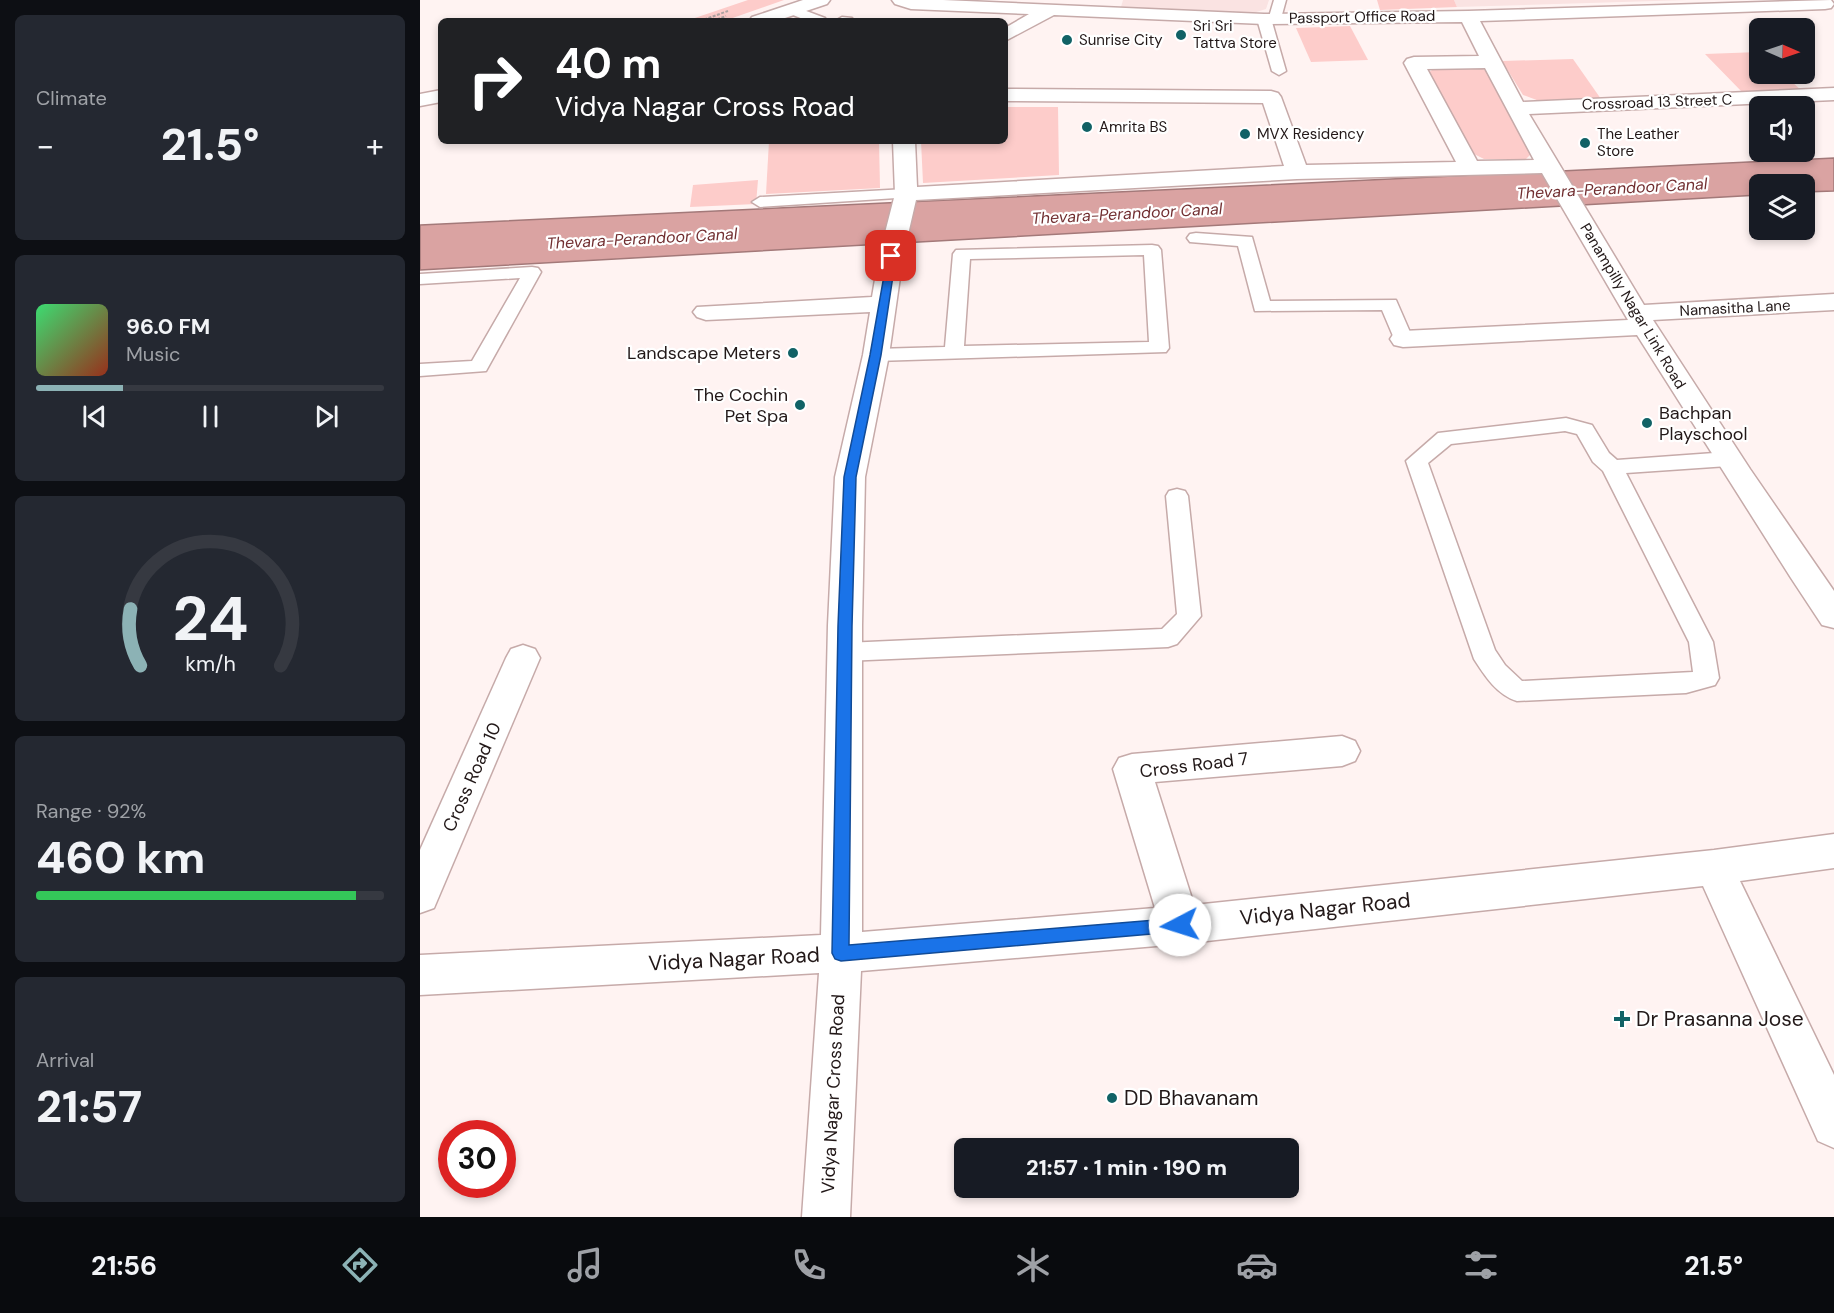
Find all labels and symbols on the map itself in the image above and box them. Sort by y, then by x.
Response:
street label: Passport Office Road [1289,6,1435,28]
place label: Sri Sri Tattva Store [1193,16,1277,53]
north arrow [1749,18,1815,84]
marker: Sri Sri Tattva Store [1174,28,1188,42]
place label: Sunrise City [1079,30,1163,50]
marker: Sunrise City [1060,33,1074,47]
street label: Crossroad 13 Street C [1581,89,1733,115]
place label: Amrita BS [1099,117,1168,137]
marker: Amrita BS [1080,120,1094,134]
place label: MVX Residency [1257,124,1365,144]
place label: The Leather Store [1597,124,1680,161]
marker: MVX Residency [1238,127,1252,141]
marker: The Leather Store [1578,136,1592,150]
water label: Thevara-Perandoor Canal [1516,173,1708,204]
water label: Thevara-Perandoor Canal [1031,198,1223,229]
street label: Panampilly Nagar Link Road [1576,219,1690,393]
water label: Thevara-Perandoor Canal [546,223,738,254]
pin [865,230,916,281]
street label: Namasitha Lane [1679,295,1791,321]
place label: Landscape Meters [627,341,781,365]
marker: Landscape Meters [786,346,800,360]
place label: The Cochin Pet Spa [694,383,788,428]
marker: The Cochin Pet Spa [793,398,807,412]
place label: Bachpan Playschool [1659,401,1748,446]
marker: Bachpan Playschool [1640,416,1654,430]
street label: Cross Road 10 [437,718,507,836]
street label: Cross Road 7 [1138,746,1250,784]
street label: Vidya Nagar Road [1238,886,1412,932]
position arrow [1148,893,1212,957]
street label: Vidya Nagar Road [648,941,820,977]
street label: Vidya Nagar Cross Road [816,994,850,1194]
place label: Dr Prasanna Jose [1636,1005,1804,1033]
marker: Dr Prasanna Jose [1613,1010,1631,1028]
place label: DD Bhavanam [1124,1084,1258,1112]
marker: DD Bhavanam [1105,1091,1119,1105]
speed limit sign: 30 [438,1120,516,1198]

